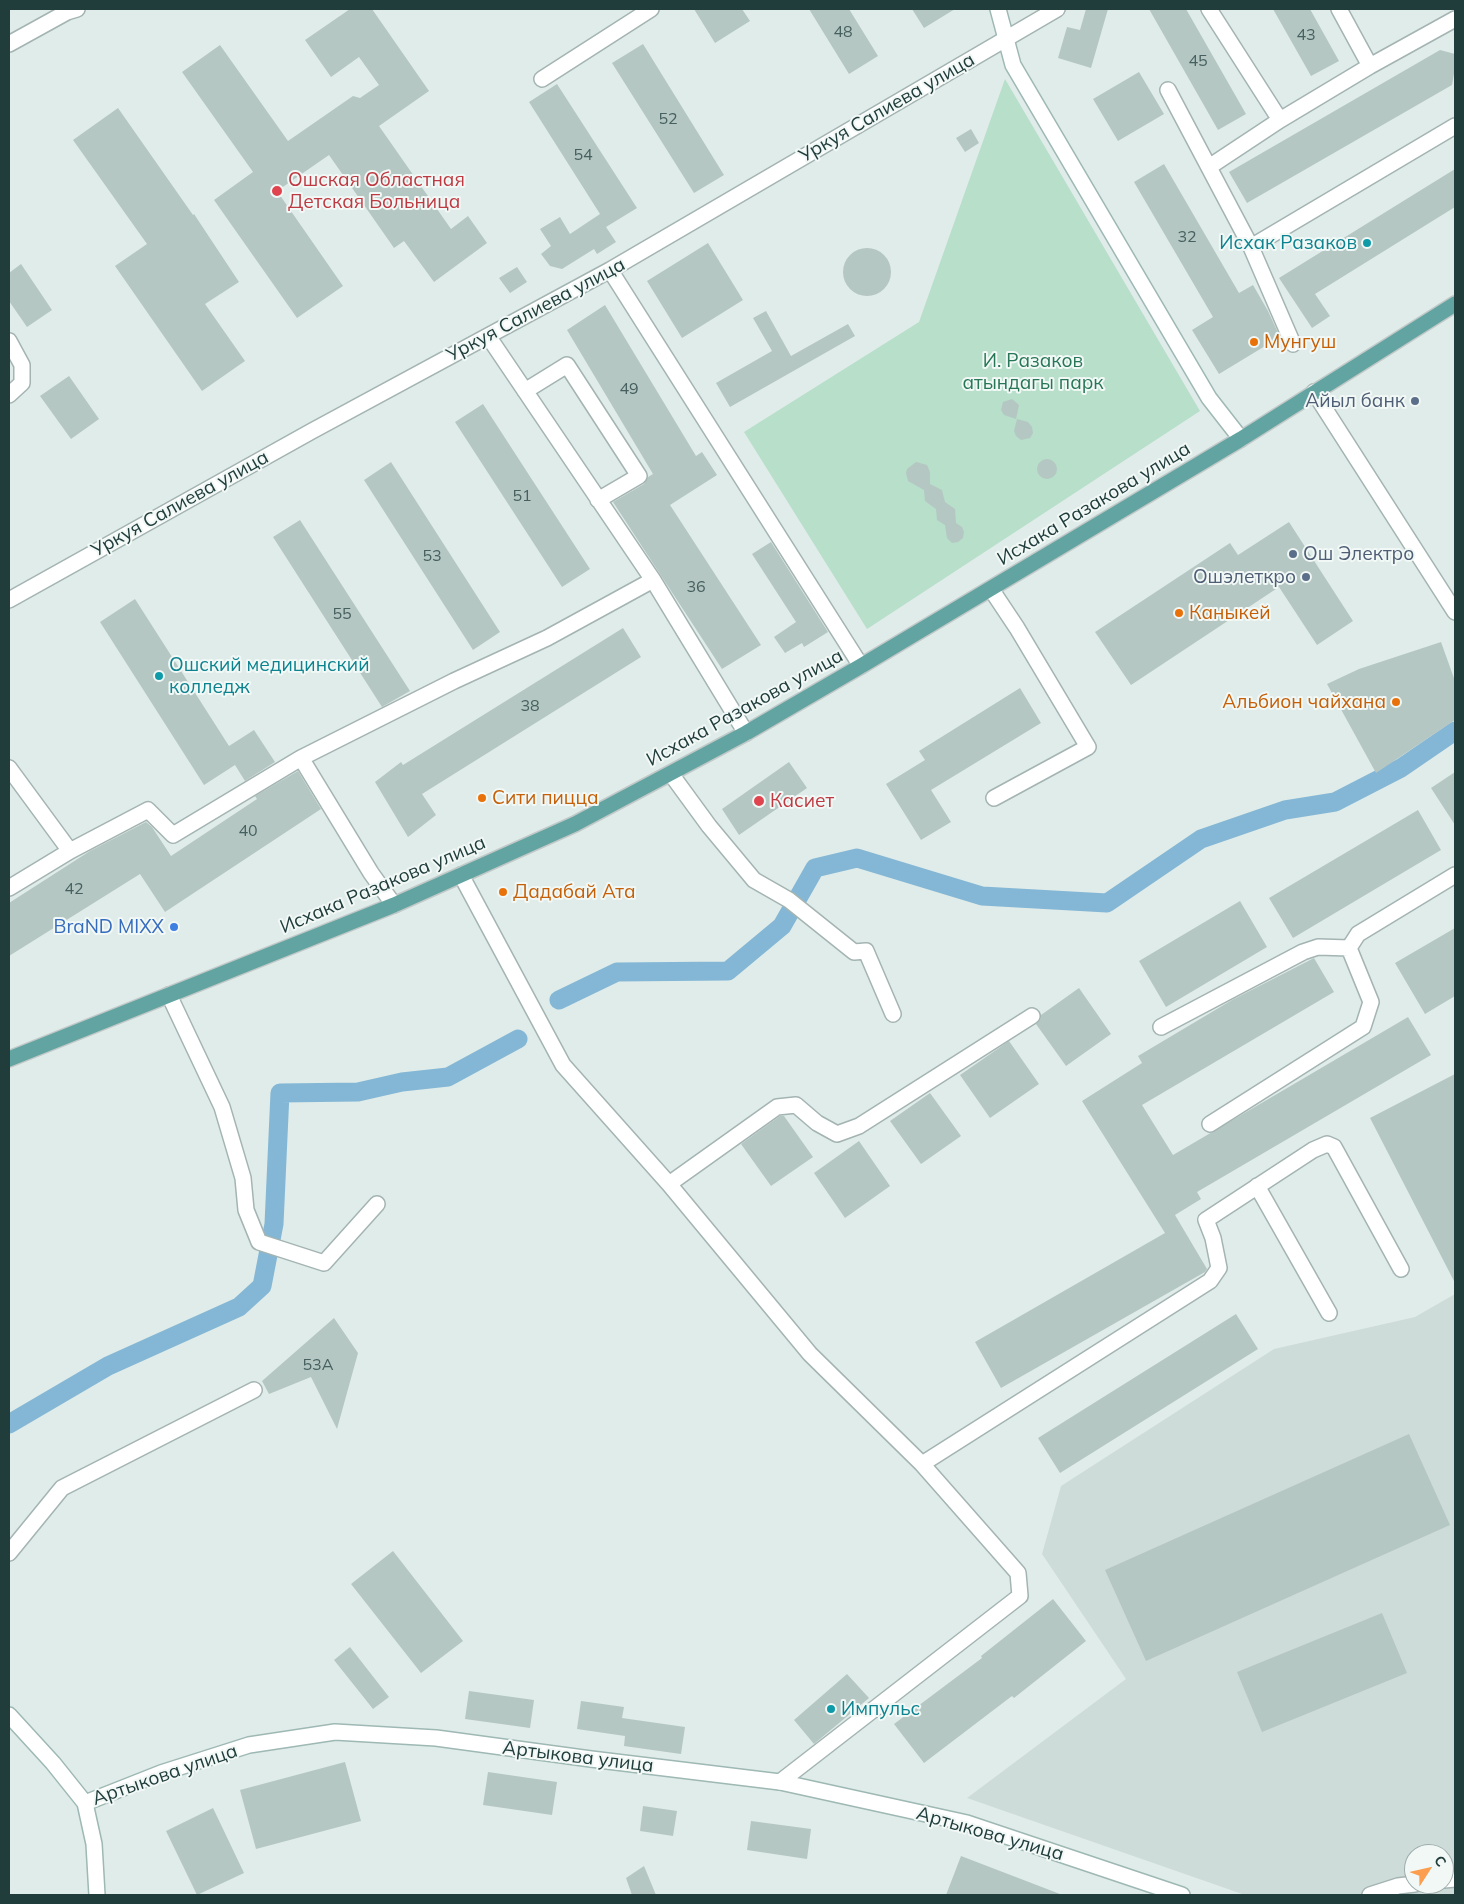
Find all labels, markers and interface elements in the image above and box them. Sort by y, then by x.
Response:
house number: 48 [833,22,853,42]
house number: 43 [1296,25,1316,45]
street label: Уркуя Салиева улица [795,48,979,168]
house number: 45 [1188,51,1208,71]
house number: 52 [658,109,678,129]
house number: 54 [573,145,593,165]
place label: Ошская Областная Детская Больница [288,169,465,213]
marker: Ошская Областная Детская Больница [270,184,284,198]
house number: 32 [1177,227,1197,247]
place label: Исхак Разаков [1219,232,1357,254]
marker: Исхак Разаков [1361,237,1373,249]
street label: Уркуя Салиева улица [443,253,629,367]
place label: Мунгуш [1264,331,1336,353]
marker: Мунгуш [1248,336,1260,348]
park label: И. Разаков атындагы парк [962,350,1104,394]
house number: 49 [619,379,639,399]
place label: Айыл банк [1305,390,1405,412]
marker: Айыл банк [1409,395,1421,407]
street label: Исхака Разакова улица [993,437,1195,571]
street label: Уркуя Салиева улица [87,446,273,562]
house number: 51 [512,486,532,506]
place label: Ош Электро [1303,543,1414,565]
house number: 53 [422,546,442,566]
marker: Ош Электро [1287,548,1299,560]
place label: Ошэлеткро [1193,566,1296,588]
marker: Ошэлеткро [1300,571,1312,583]
house number: 36 [686,577,706,597]
place label: Каныкей [1189,602,1271,624]
house number: 55 [332,604,352,624]
marker: Каныкей [1173,607,1185,619]
street label: Исхака Разакова улица [643,644,847,772]
place label: Ошский медицинский колледж [169,654,369,698]
marker: Ошский медицинский колледж [153,670,165,682]
place label: Альбион чайхана [1222,691,1386,713]
house number: 38 [520,696,540,716]
marker: Альбион чайхана [1390,696,1402,708]
place label: Сити пицца [492,787,599,809]
place label: Касиет [770,790,834,812]
marker: Сити пицца [476,792,488,804]
marker: Касиет [752,794,766,808]
house number: 40 [238,821,258,841]
street label: Исхака Разакова улица [277,831,489,939]
house number: 42 [64,879,84,899]
place label: Дадабай Ата [513,881,636,903]
marker: Дадабай Ата [497,886,509,898]
place label: BraND MIXX [54,916,164,938]
marker: BraND MIXX [168,921,180,933]
house number: 53A [303,1355,333,1375]
place label: Импульс [841,1698,920,1720]
marker: Импульс [825,1703,837,1715]
street label: Артыкова улица [501,1736,655,1778]
street label: Артыкова улица [89,1739,241,1811]
street label: Артыкова улица [914,1802,1066,1866]
north arrow [1404,1844,1454,1894]
text: С [1430,1852,1451,1870]

